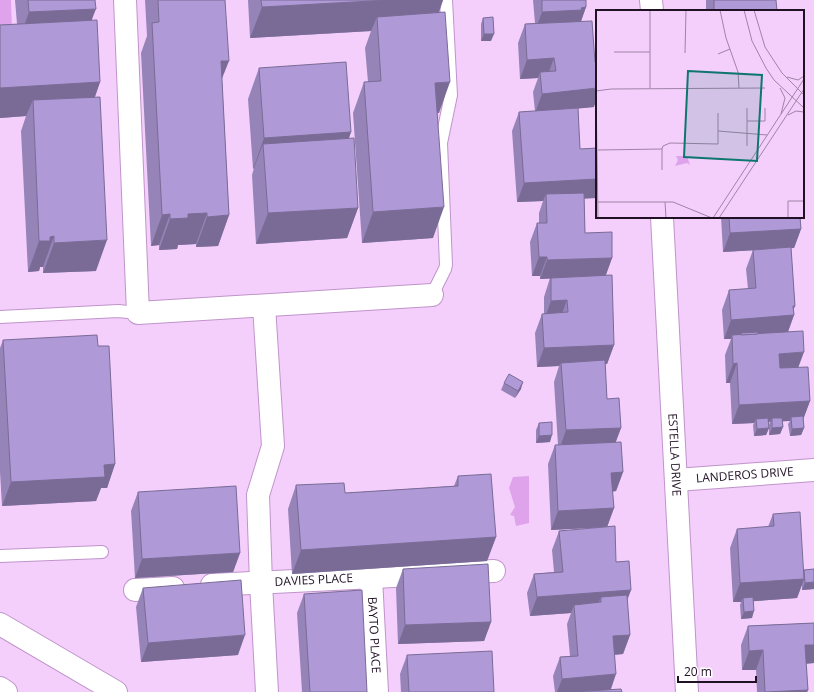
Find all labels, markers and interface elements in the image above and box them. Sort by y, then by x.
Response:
inset map [596,10,804,218]
street label: ESTELLA DRIVE [664,413,686,497]
street label: LANDEROS DRIVE [695,462,794,487]
street label: DAVIES PLACE [274,569,353,590]
street label: BAYTO PLACE [364,596,385,674]
scale bar [678,658,756,684]
text: 20 m [684,663,712,680]

